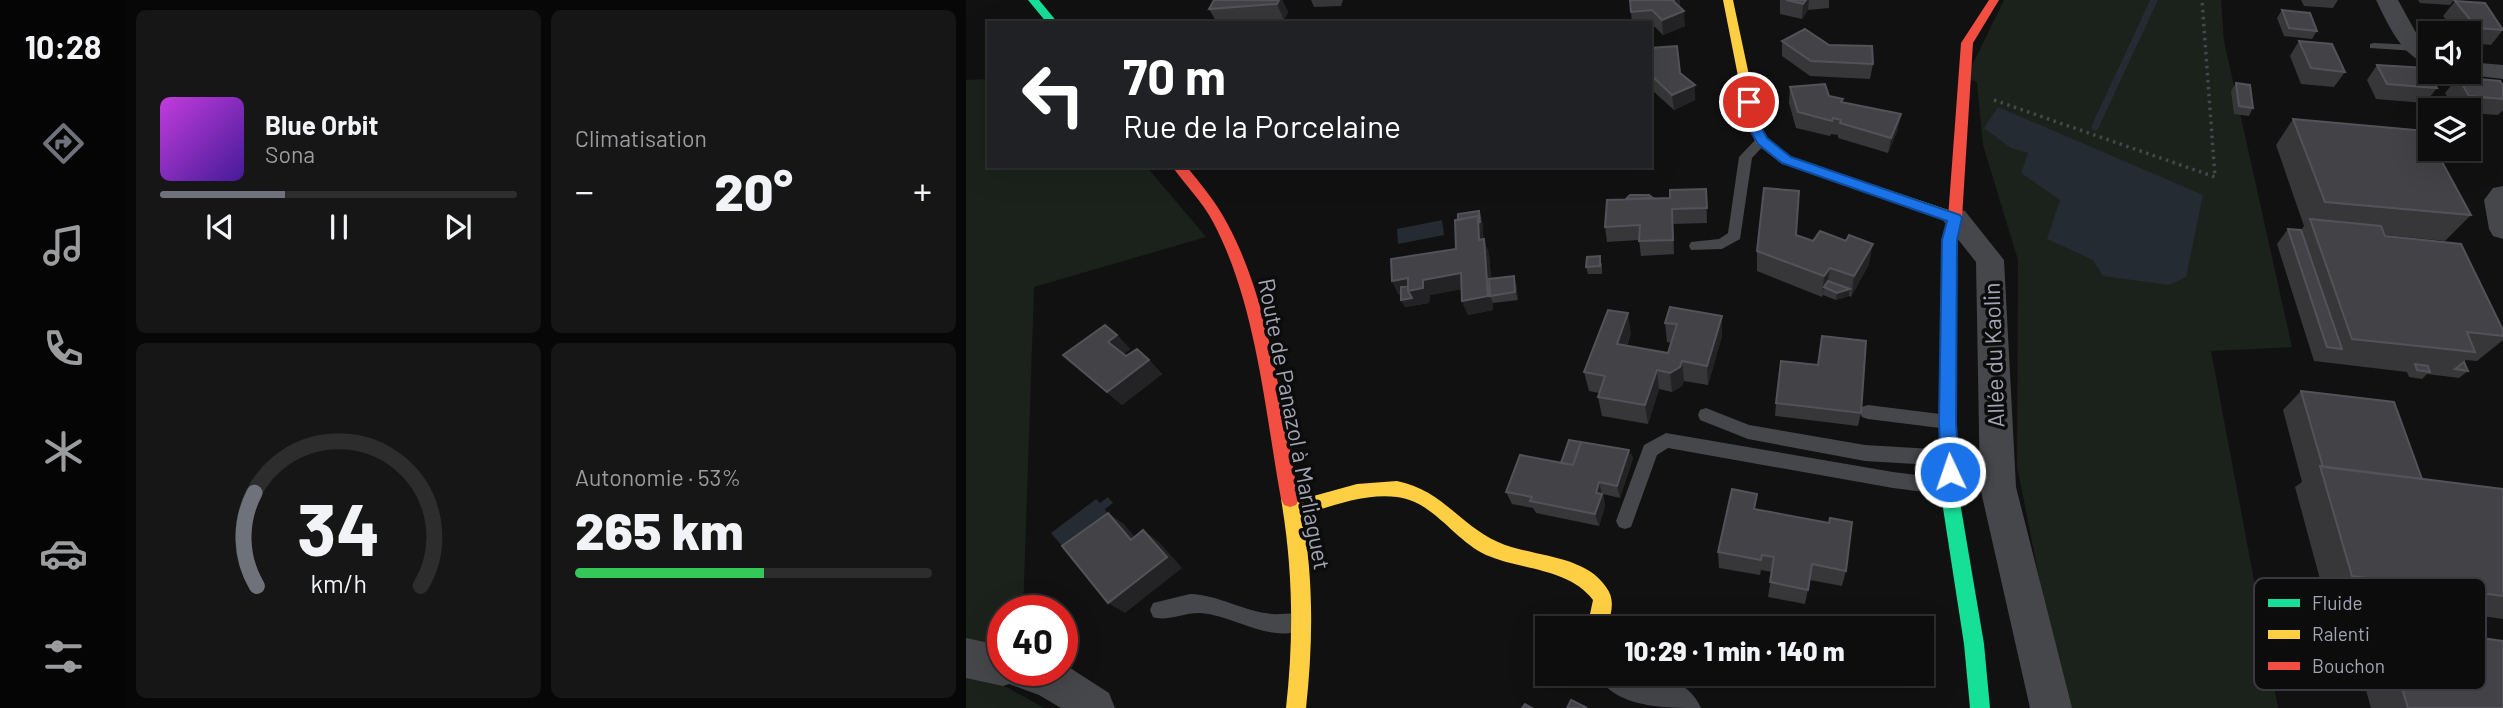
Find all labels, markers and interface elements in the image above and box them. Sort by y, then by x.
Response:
map controls [2418,21,2481,161]
button: sound [2418,21,2481,84]
text: 10:28 [25,27,101,65]
text: 70 m [1123,46,1226,105]
icon: left [1008,49,1099,140]
pin [1719,72,1779,132]
icon: arrive [1730,83,1768,121]
button: layers [2418,98,2481,161]
text: Rue de la Porcelaine [1123,106,1401,144]
text: Blue Orbit [265,109,378,140]
icon: directions [39,119,88,168]
text: Climatisation [575,124,707,152]
text: Sona [265,140,315,168]
text: 20° [714,159,793,221]
text: − [575,167,594,213]
text: + [913,167,932,213]
icon: previous [201,208,239,246]
icon: pause [320,208,358,246]
icon: next [439,208,477,246]
icon: music [39,221,88,270]
street label: Route de Panazol à Marliaguet [1253,276,1337,572]
street label: Allée du Kaolin [1976,282,2010,428]
icon: phone [39,324,88,373]
icon: climate [39,427,88,476]
position arrow [1913,435,1987,509]
text: Autonomie · 53% [575,463,741,491]
text: 34 [297,484,380,572]
text: 265 km [575,498,744,560]
icon: car [39,529,88,578]
text: km/h [310,568,367,598]
legend [2254,578,2486,690]
text: Fluide [2312,591,2363,614]
speed limit sign: 40 [987,595,1078,686]
text: Ralenti [2312,622,2370,645]
icon: filters [39,632,88,681]
text: 10:29 · 1 min · 140 m [1624,635,1845,666]
text: Bouchon [2312,654,2385,677]

